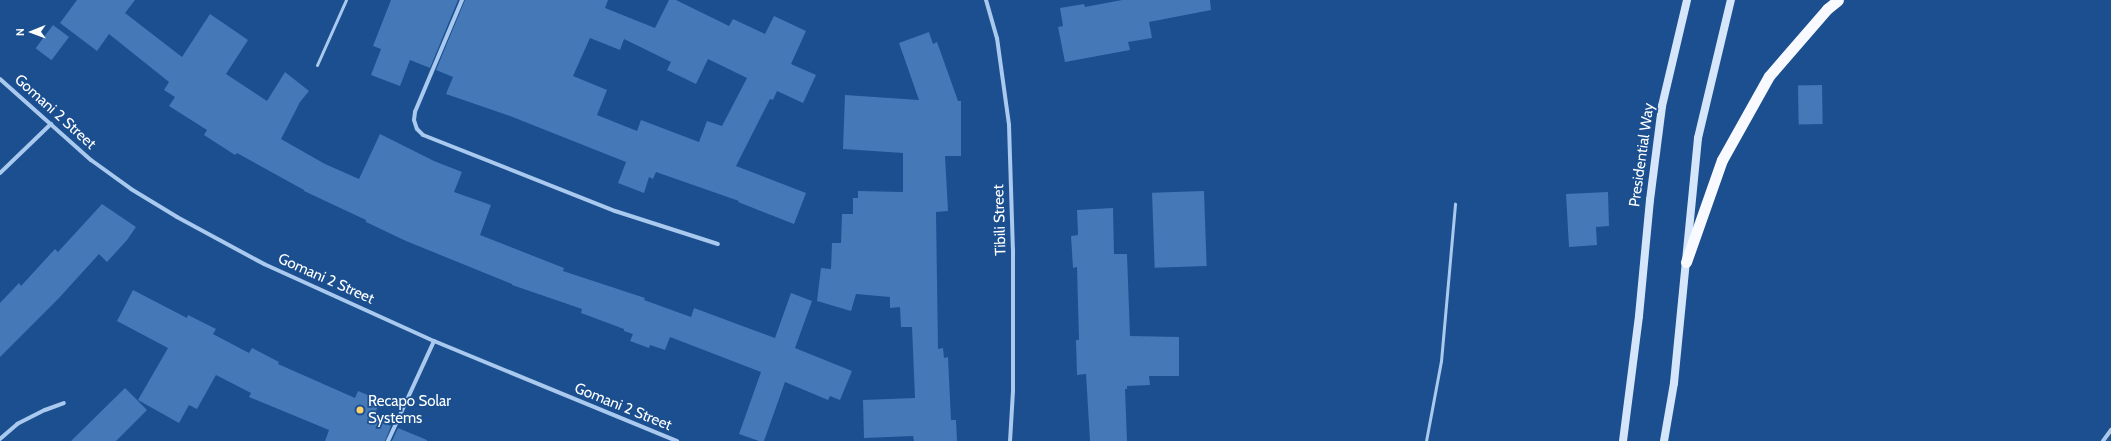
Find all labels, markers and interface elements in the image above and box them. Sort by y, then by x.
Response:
north arrow [12,12,52,52]
text: N [13,28,27,36]
street label: Gomani 2 Street [11,71,99,153]
street label: Presidential Way [1626,102,1658,208]
street label: Tibili Street [990,184,1010,256]
street label: Gomani 2 Street [275,250,377,308]
street label: Gomani 2 Street [572,379,674,435]
place label: Recapo Solar Systems [368,392,451,427]
marker: Recapo Solar Systems [355,405,365,415]

